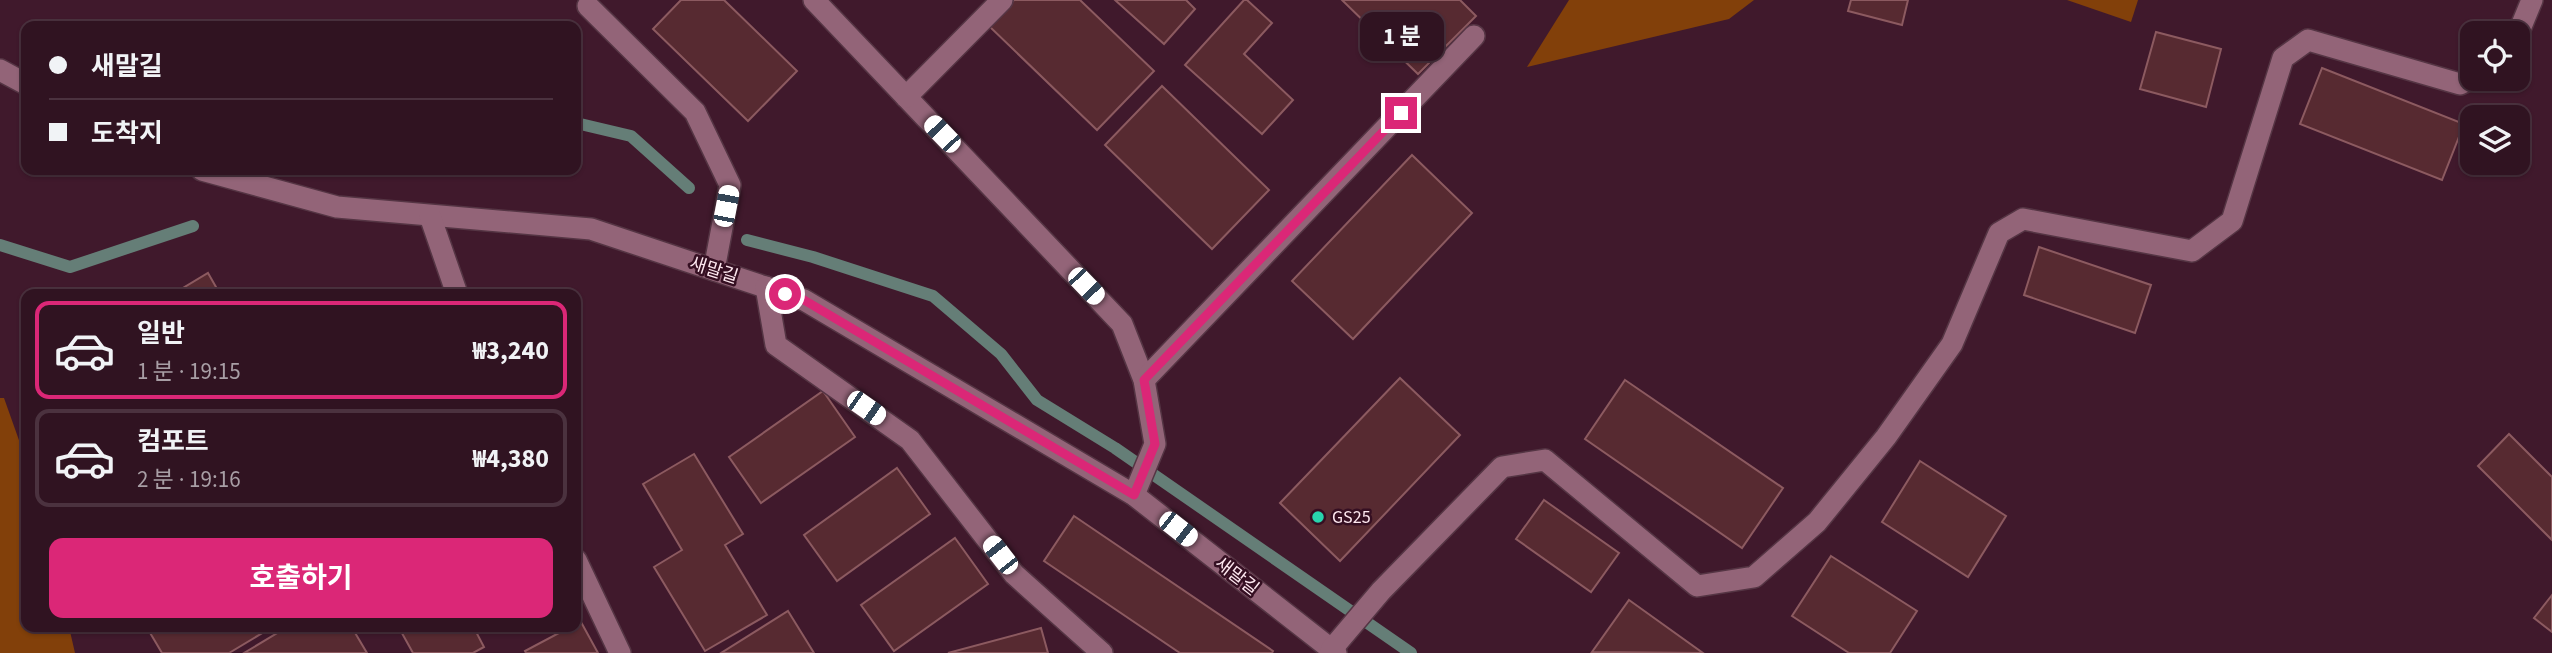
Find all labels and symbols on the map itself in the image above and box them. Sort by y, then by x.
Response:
callout: 1 분 [1359,11,1443,60]
route end [1385,97,1417,129]
car [920,112,965,156]
car [712,183,741,229]
street label: 새말길 [686,251,741,290]
car [1064,264,1109,308]
route start [769,278,801,310]
car [843,387,890,429]
place label: GS25 [1332,505,1371,530]
car [1155,508,1202,550]
marker: GS25 [1310,509,1326,525]
car [979,532,1022,578]
street label: 새말길 [1209,551,1264,602]

